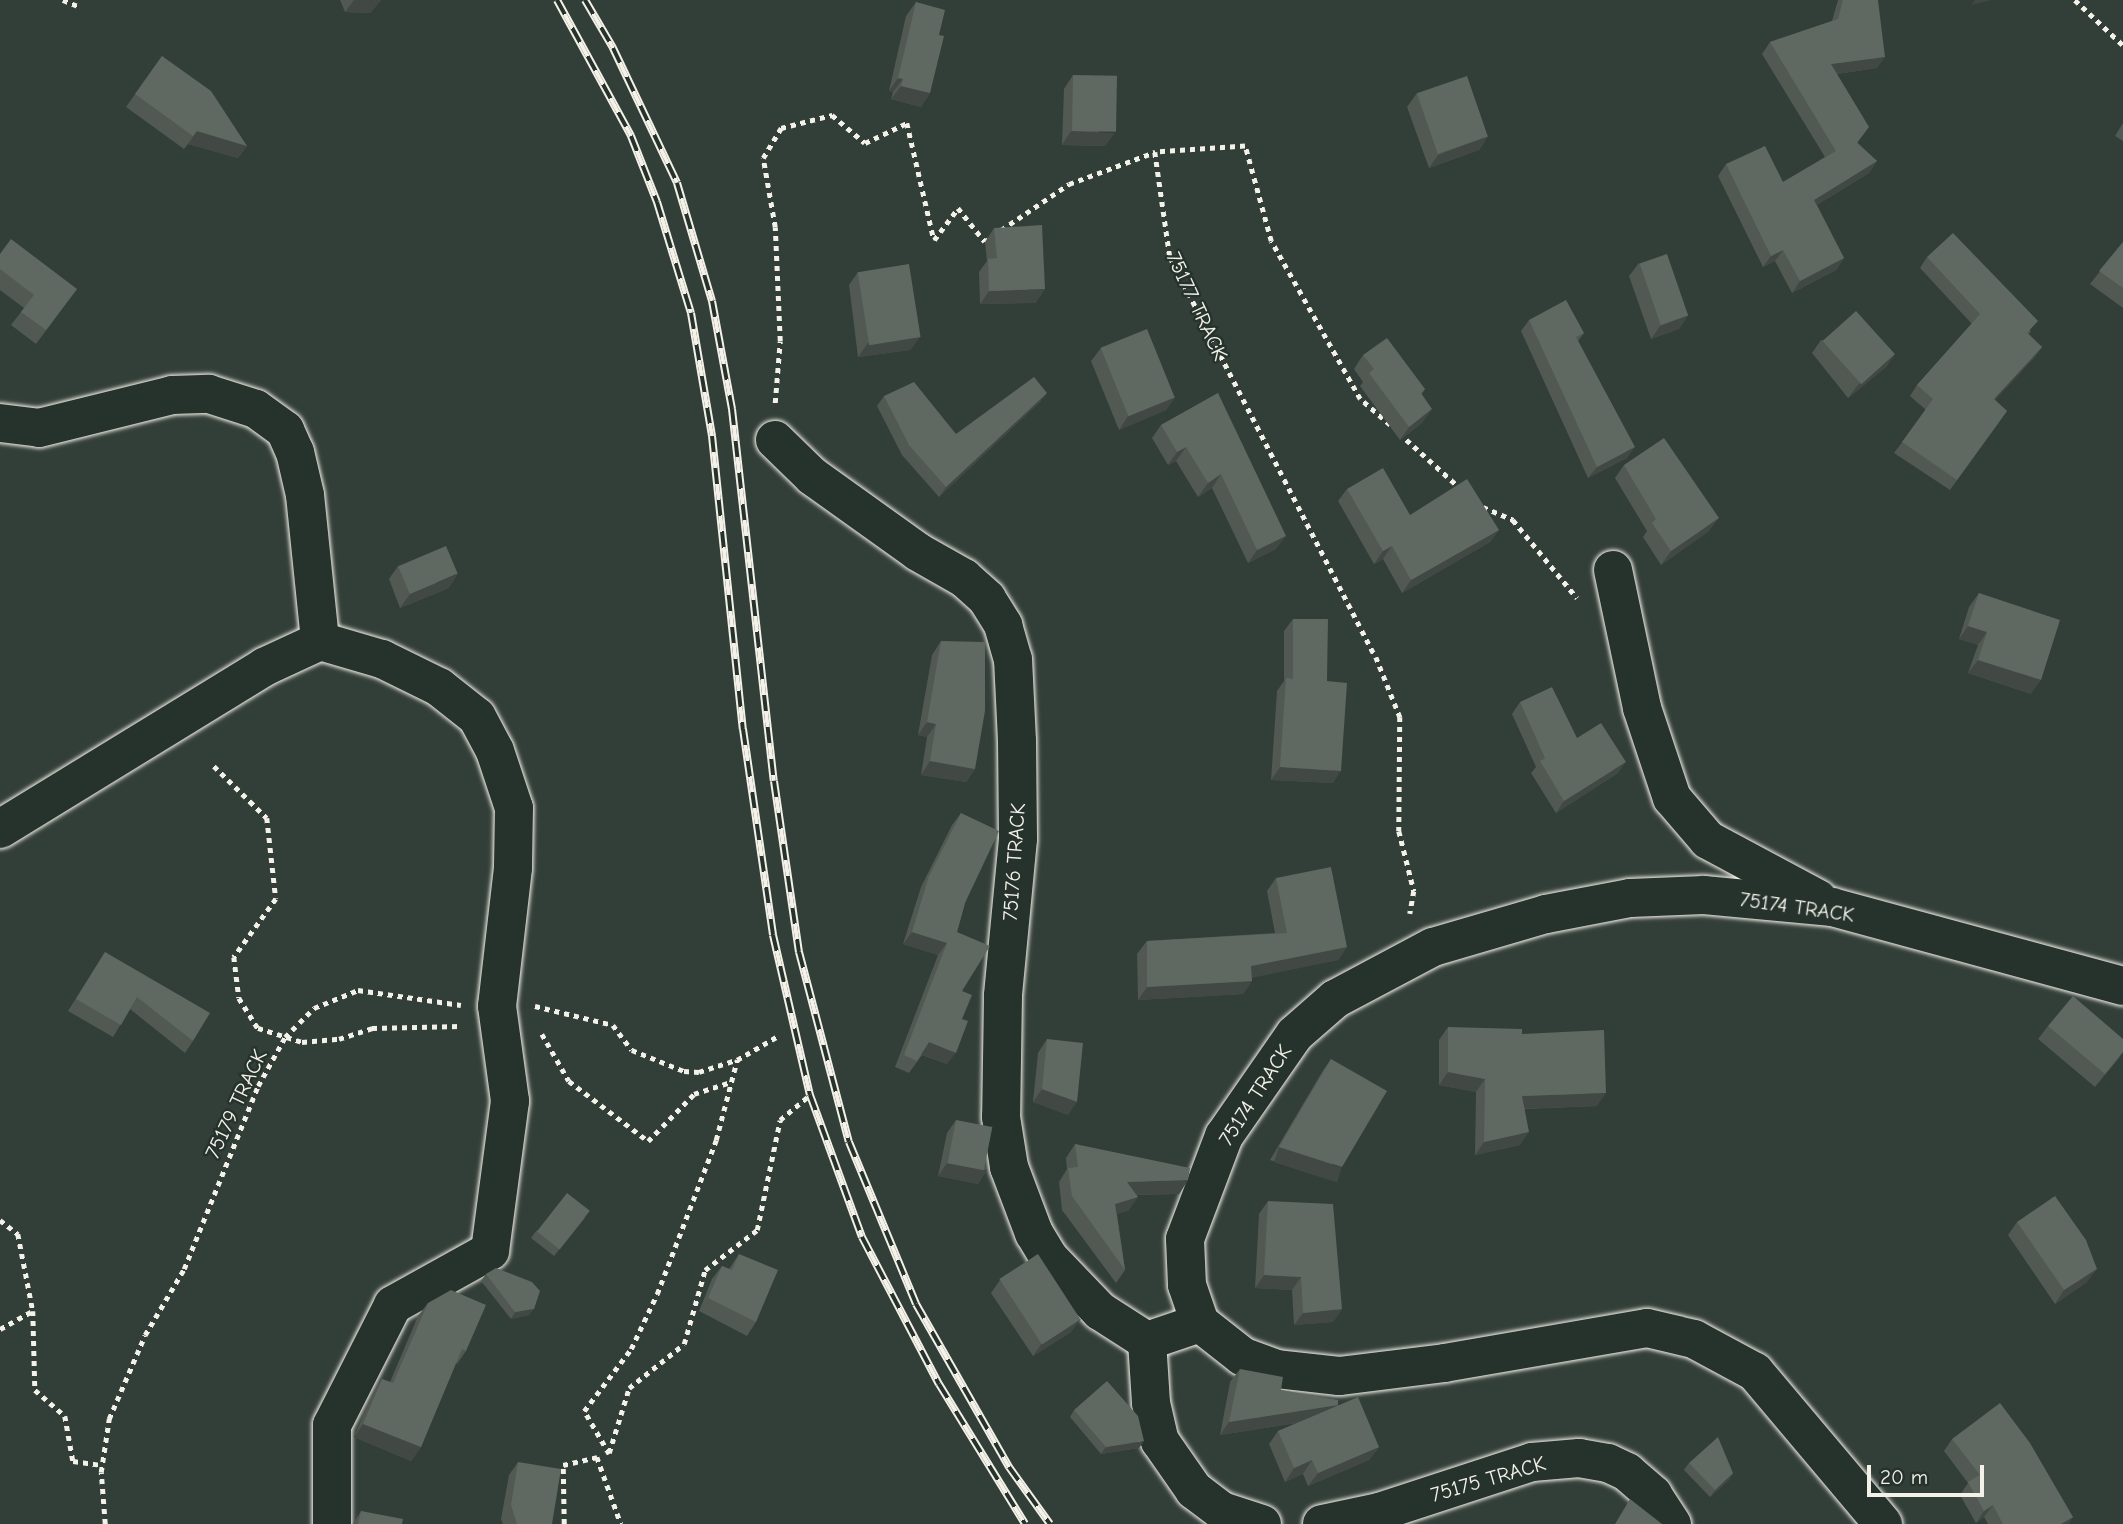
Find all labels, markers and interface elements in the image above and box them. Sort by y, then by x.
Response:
street label: 75177 TRACK [1161,248,1233,364]
street label: 75176 TRACK [997,802,1031,922]
street label: 75174 TRACK [1738,886,1856,928]
street label: 75174 TRACK [1213,1040,1297,1150]
street label: 75179 TRACK [200,1045,272,1163]
scale bar [1871,1450,1988,1494]
street label: 75175 TRACK [1428,1451,1548,1507]
text: 20 m [1880,1465,1928,1489]

